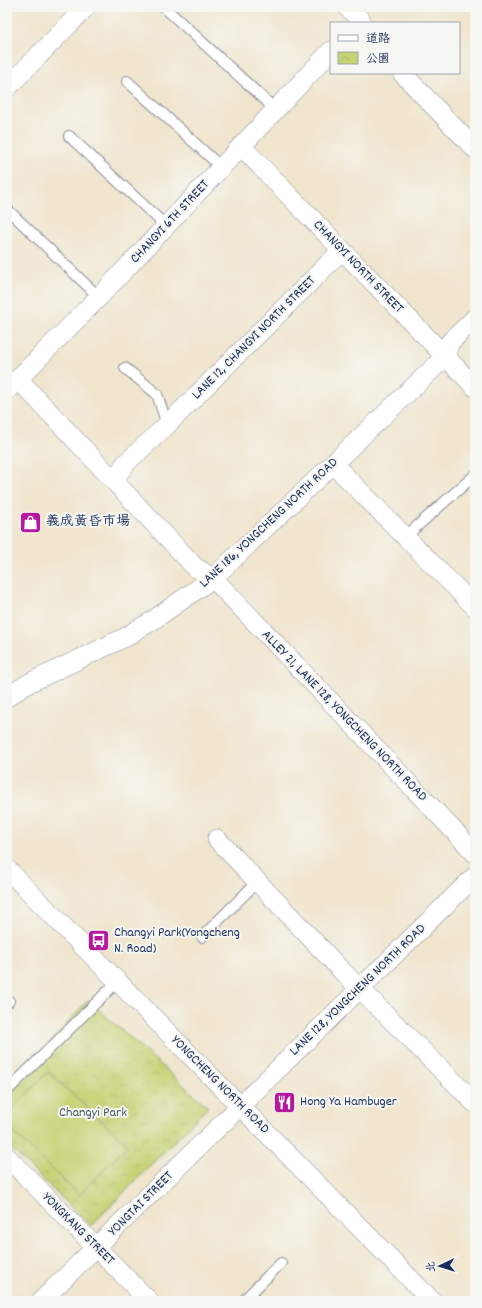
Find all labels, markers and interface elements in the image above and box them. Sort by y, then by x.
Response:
legend [330,22,460,74]
text: 道路 [366,31,390,48]
text: 公園 [366,51,390,68]
street label: CHANGYI 6TH STREET [126,175,214,268]
street label: CHANGYI NORTH STREET [308,216,408,318]
street label: LANE 12, CHANGYI NORTH STREET [188,271,321,404]
street label: LANE 186, YONGCHENG NORTH ROAD [195,453,343,593]
shop icon: 義成黃昏市場 [17,509,43,535]
place label: 義成黃昏市場 [46,512,130,532]
street label: ALLEY 21, LANE 128, YONGCHENG NORTH ROAD [256,626,432,806]
street label: LANE 128, YONGCHENG NORTH ROAD [285,919,431,1061]
place label: Changyi Park(Yongcheng N. Road) [114,923,240,959]
bus stop icon: Changyi Park(Yongcheng N. Road) [85,928,111,954]
street label: YONGCHENG NORTH ROAD [166,1031,274,1139]
restaurant icon: Hong Ya Hambuger [271,1089,297,1115]
place label: Hong Ya Hambuger [300,1092,398,1112]
park label: Changyi Park [59,1103,127,1123]
street label: YONGTAI STREET [104,1167,178,1241]
street label: YONGKANG STREET [37,1188,119,1270]
north arrow [420,1246,460,1286]
text: 北 [424,1261,440,1273]

